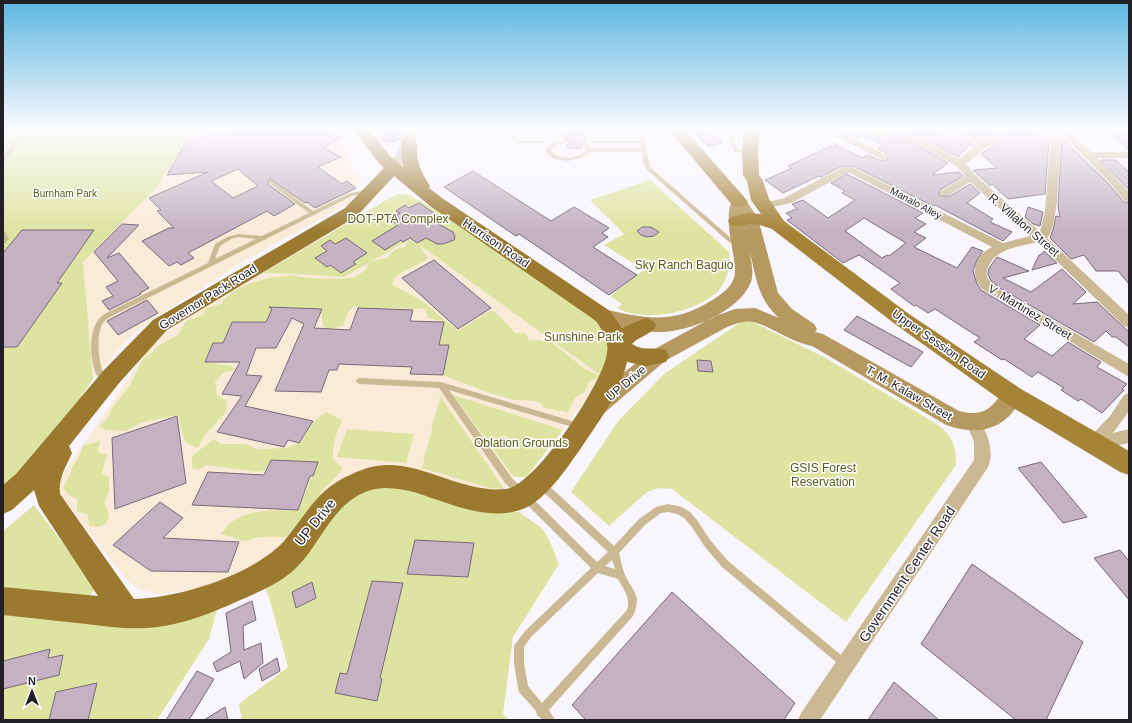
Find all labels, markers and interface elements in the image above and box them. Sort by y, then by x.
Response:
street label: Manalo Alley [888,185,944,221]
park label: Burnham Park [33,188,98,199]
street label: R. Villalon Street [986,190,1063,260]
park label: DOT-PTA Complex [347,212,449,226]
street label: Harrison Road [460,216,532,270]
park label: Sky Ranch Baguio [635,258,734,272]
street label: Governor Pack Road [157,261,259,333]
street label: V. Martinez Street [986,282,1075,343]
street label: Upper Session Road [890,307,988,381]
park label: Sunshine Park [544,330,623,344]
street label: UP Drive [603,362,649,404]
street label: T. M. Kalaw Street [863,363,955,424]
park label: Oblation Grounds [474,436,568,450]
park label: GSIS Forest Reservation [790,461,857,489]
street label: UP Drive [291,495,339,549]
street label: Government Center Road [856,503,958,645]
north arrow [12,671,52,711]
text: N [28,675,36,687]

